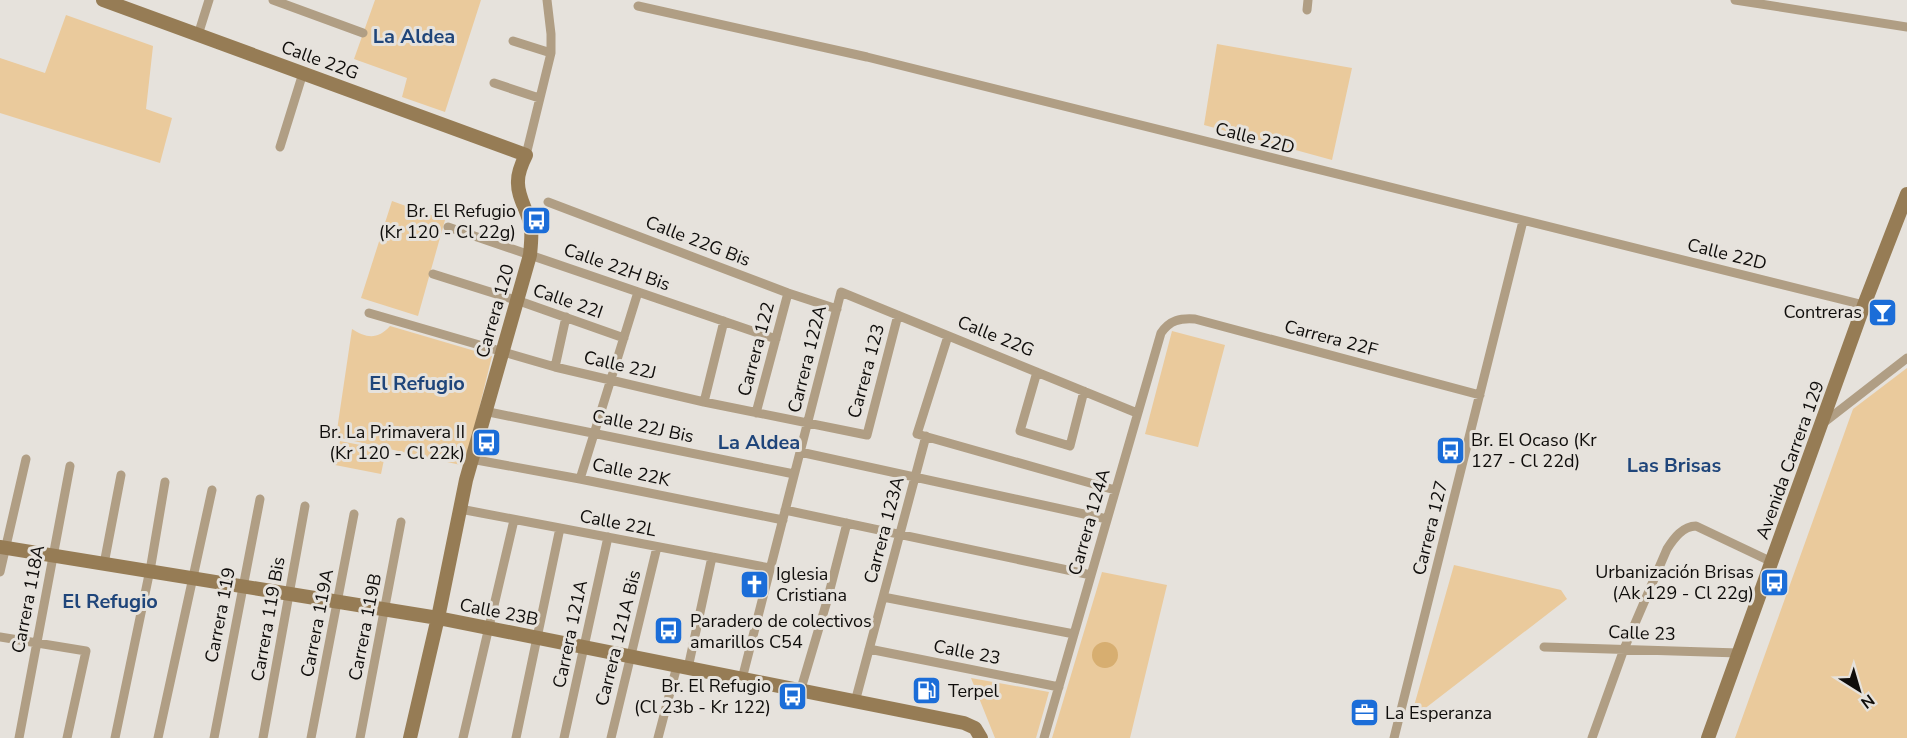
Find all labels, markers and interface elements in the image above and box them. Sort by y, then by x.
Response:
district label: La Aldea [373,23,455,50]
street label: Calle 22G [278,35,362,85]
street label: Calle 22D [1213,117,1297,159]
place label: Br. El Refugio (Kr 120 - Cl 22g) [379,199,516,244]
bus stop icon: Br. El Refugio (Kr 120 - Cl 22g) [521,205,553,237]
street label: Calle 22G Bis [642,210,754,272]
street label: Calle 22D [1685,233,1769,275]
street label: Calle 22H Bis [561,238,673,296]
street label: Carrera 120 [470,261,520,361]
street label: Calle 22I [530,278,606,324]
bar icon: Contreras [1867,296,1899,328]
street label: Carrera 122 [732,299,780,399]
place label: Contreras [1784,300,1862,324]
street label: Carrera 122A [782,303,832,415]
street label: Calle 22G [954,310,1038,362]
street label: Carrera 22F [1282,314,1380,362]
street label: Carrera 123 [842,321,890,421]
street label: Calle 22J [581,345,659,385]
district label: El Refugio [369,370,465,397]
street label: Avenida Carrera 129 [1750,377,1830,543]
street label: Calle 22J Bis [590,404,696,448]
place label: Br. La Primavera II (Kr 120 - Cl 22k) [319,420,465,465]
bus stop icon: Br. La Primavera II (Kr 120 - Cl 22k) [470,426,502,458]
place label: Br. El Ocaso (Kr 127 - Cl 22d) [1471,428,1597,473]
district label: La Aldea [718,429,800,456]
bus stop icon: Br. El Ocaso (Kr 127 - Cl 22d) [1434,434,1466,466]
street label: Calle 22K [590,452,673,492]
district label: Las Brisas [1627,452,1721,479]
street label: Carrera 124A [1062,466,1116,578]
street label: Carrera 123A [858,474,910,586]
street label: Carrera 127 [1407,478,1453,578]
street label: Calle 22L [578,504,659,542]
street label: Carrera 118A [6,543,50,655]
street label: Carrera 119 Bis [245,555,291,683]
place label: Urbanización Brisas (Ak 129 - Cl 22g) [1595,560,1754,605]
place label: Iglesia Cristiana [776,562,847,607]
street label: Carrera 119 [199,565,241,665]
bus stop icon: Urbanización Brisas (Ak 129 - Cl 22g) [1759,566,1791,598]
street label: Carrera 119A [295,567,339,679]
street label: Carrera 121A Bis [589,567,647,709]
church icon: Iglesia Cristiana [739,568,771,600]
street label: Carrera 119B [343,571,387,683]
street label: Carrera 121A [547,578,593,690]
district label: El Refugio [62,588,158,615]
street label: Calle 23B [457,593,541,631]
place label: Paradero de colectivos amarillos C54 [690,609,872,654]
bus stop icon: Paradero de colectivos amarillos C54 [653,615,685,647]
street label: Calle 23 [1608,620,1676,646]
street label: Calle 23 [931,634,1003,670]
north arrow [1829,660,1889,720]
place label: Br. El Refugio (Cl 23b - Kr 122) [634,674,771,719]
fuel station icon: Terpel [911,675,943,707]
place label: Terpel [948,679,1000,703]
bus stop icon: Br. El Refugio (Cl 23b - Kr 122) [776,680,808,712]
text: N [1856,689,1879,714]
office icon: La Esperanza [1348,697,1380,729]
place label: La Esperanza [1385,701,1492,725]

